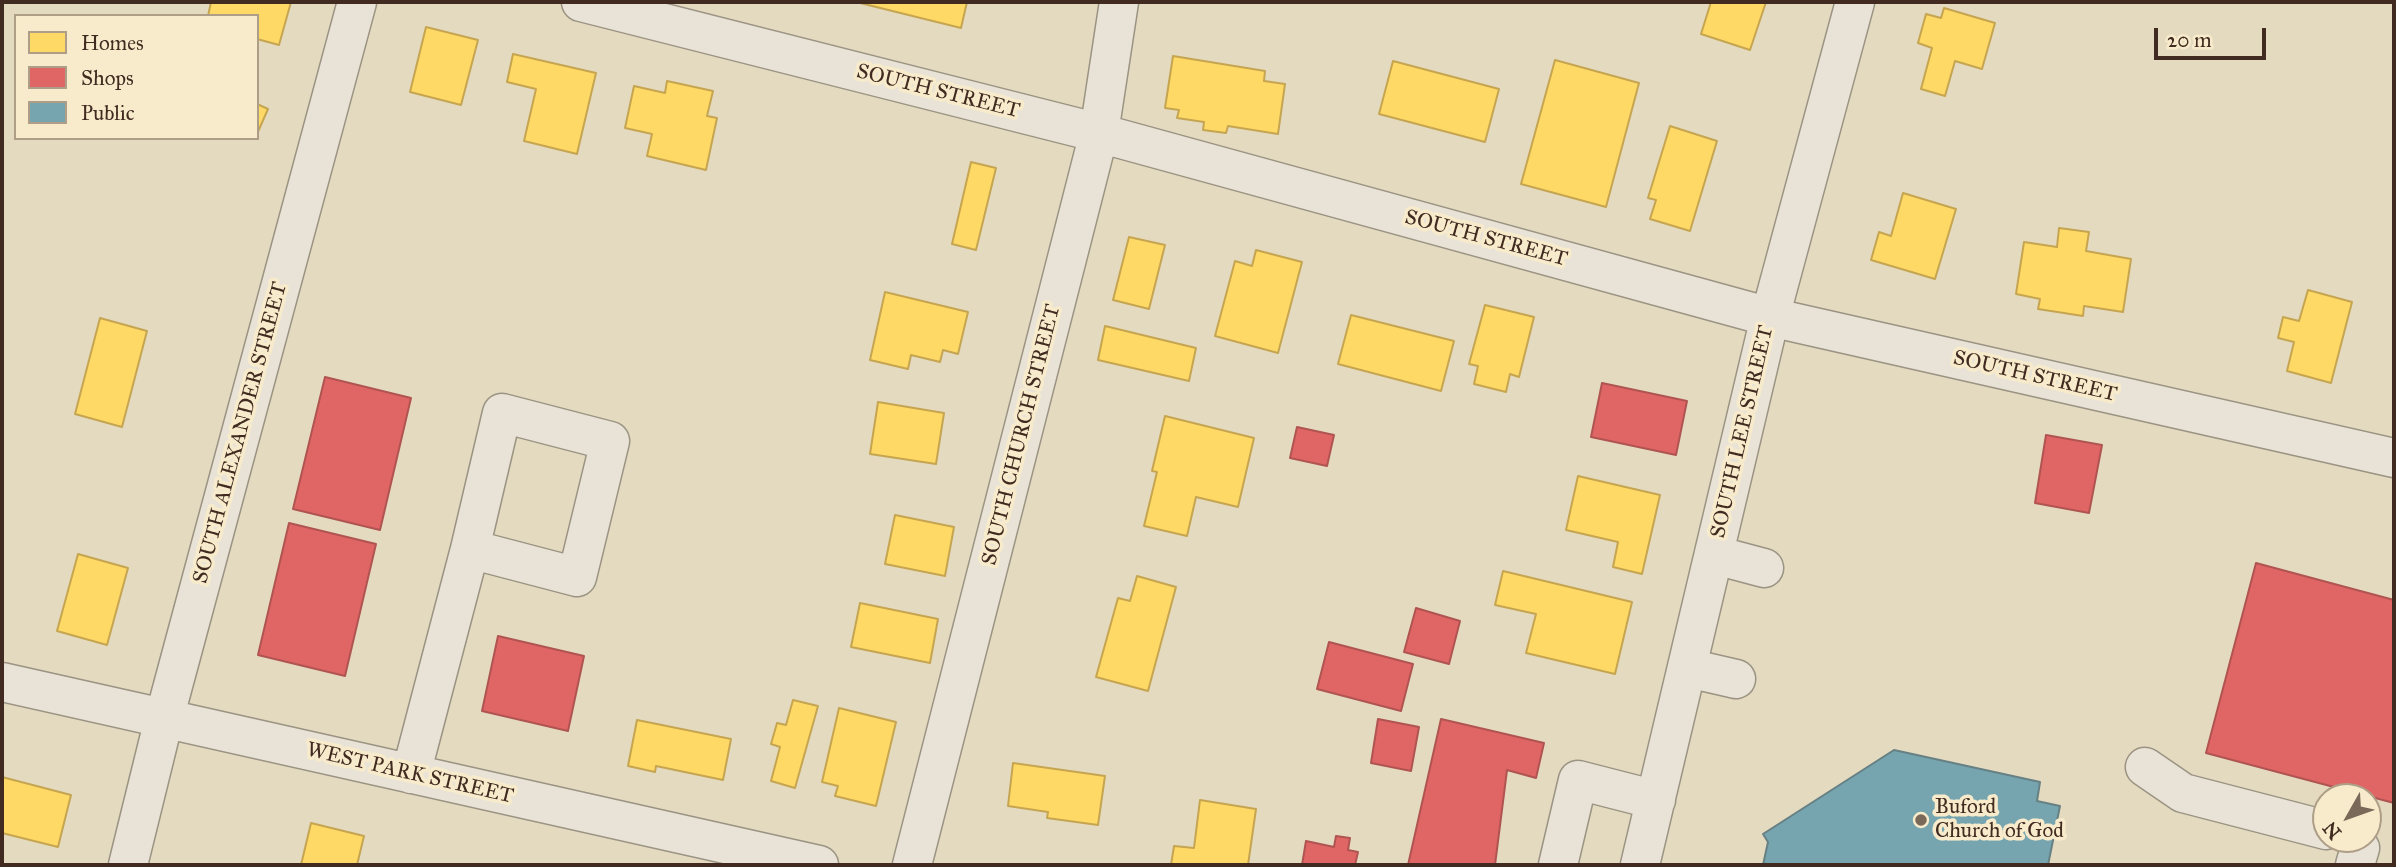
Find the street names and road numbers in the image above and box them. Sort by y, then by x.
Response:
street label: SOUTH STREET [854,60,1022,124]
street label: SOUTH STREET [1402,205,1570,273]
street label: SOUTH ALEXANDER STREET [189,280,293,586]
street label: SOUTH CHURCH STREET [977,302,1067,568]
street label: SOUTH LEE STREET [1706,323,1780,541]
street label: SOUTH STREET [1951,346,2119,408]
street label: WEST PARK STREET [304,738,516,810]

